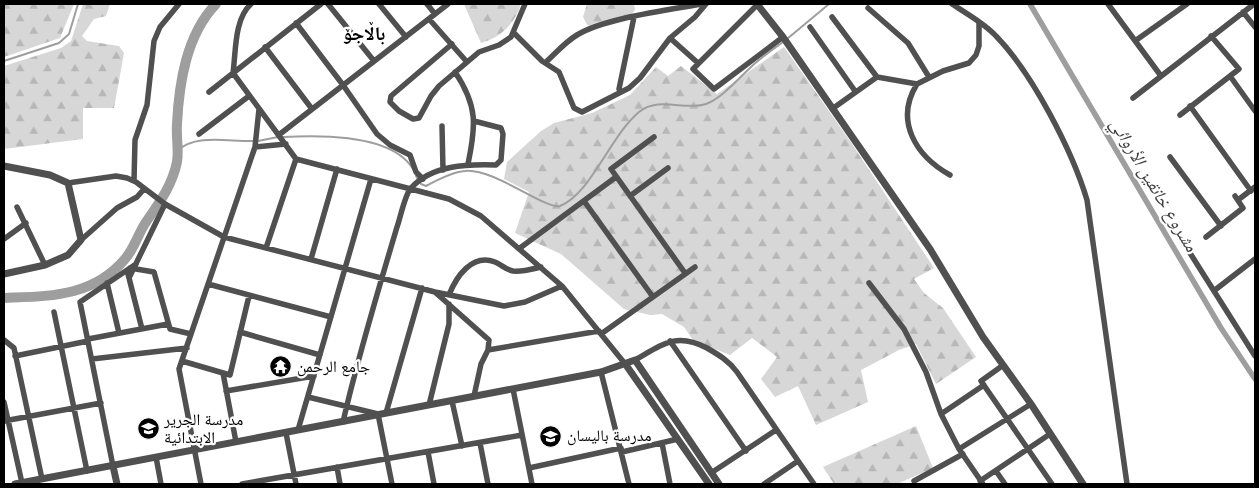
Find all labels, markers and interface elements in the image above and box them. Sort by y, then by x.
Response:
district label: باڵاجۆ [343,21,385,45]
water label: مشروع خانقين الأروائي [1102,114,1203,258]
temple icon: جامع الرحمن [269,355,293,379]
place label: جامع الرحمن [297,357,370,377]
place label: مدرسة الجرير الابتدائية [163,410,243,448]
school or university icon: مدرسة الجرير الابتدائية [136,417,160,441]
school or university icon: مدرسة بالیسان [539,424,563,448]
place label: مدرسة بالیسان [567,426,652,446]

